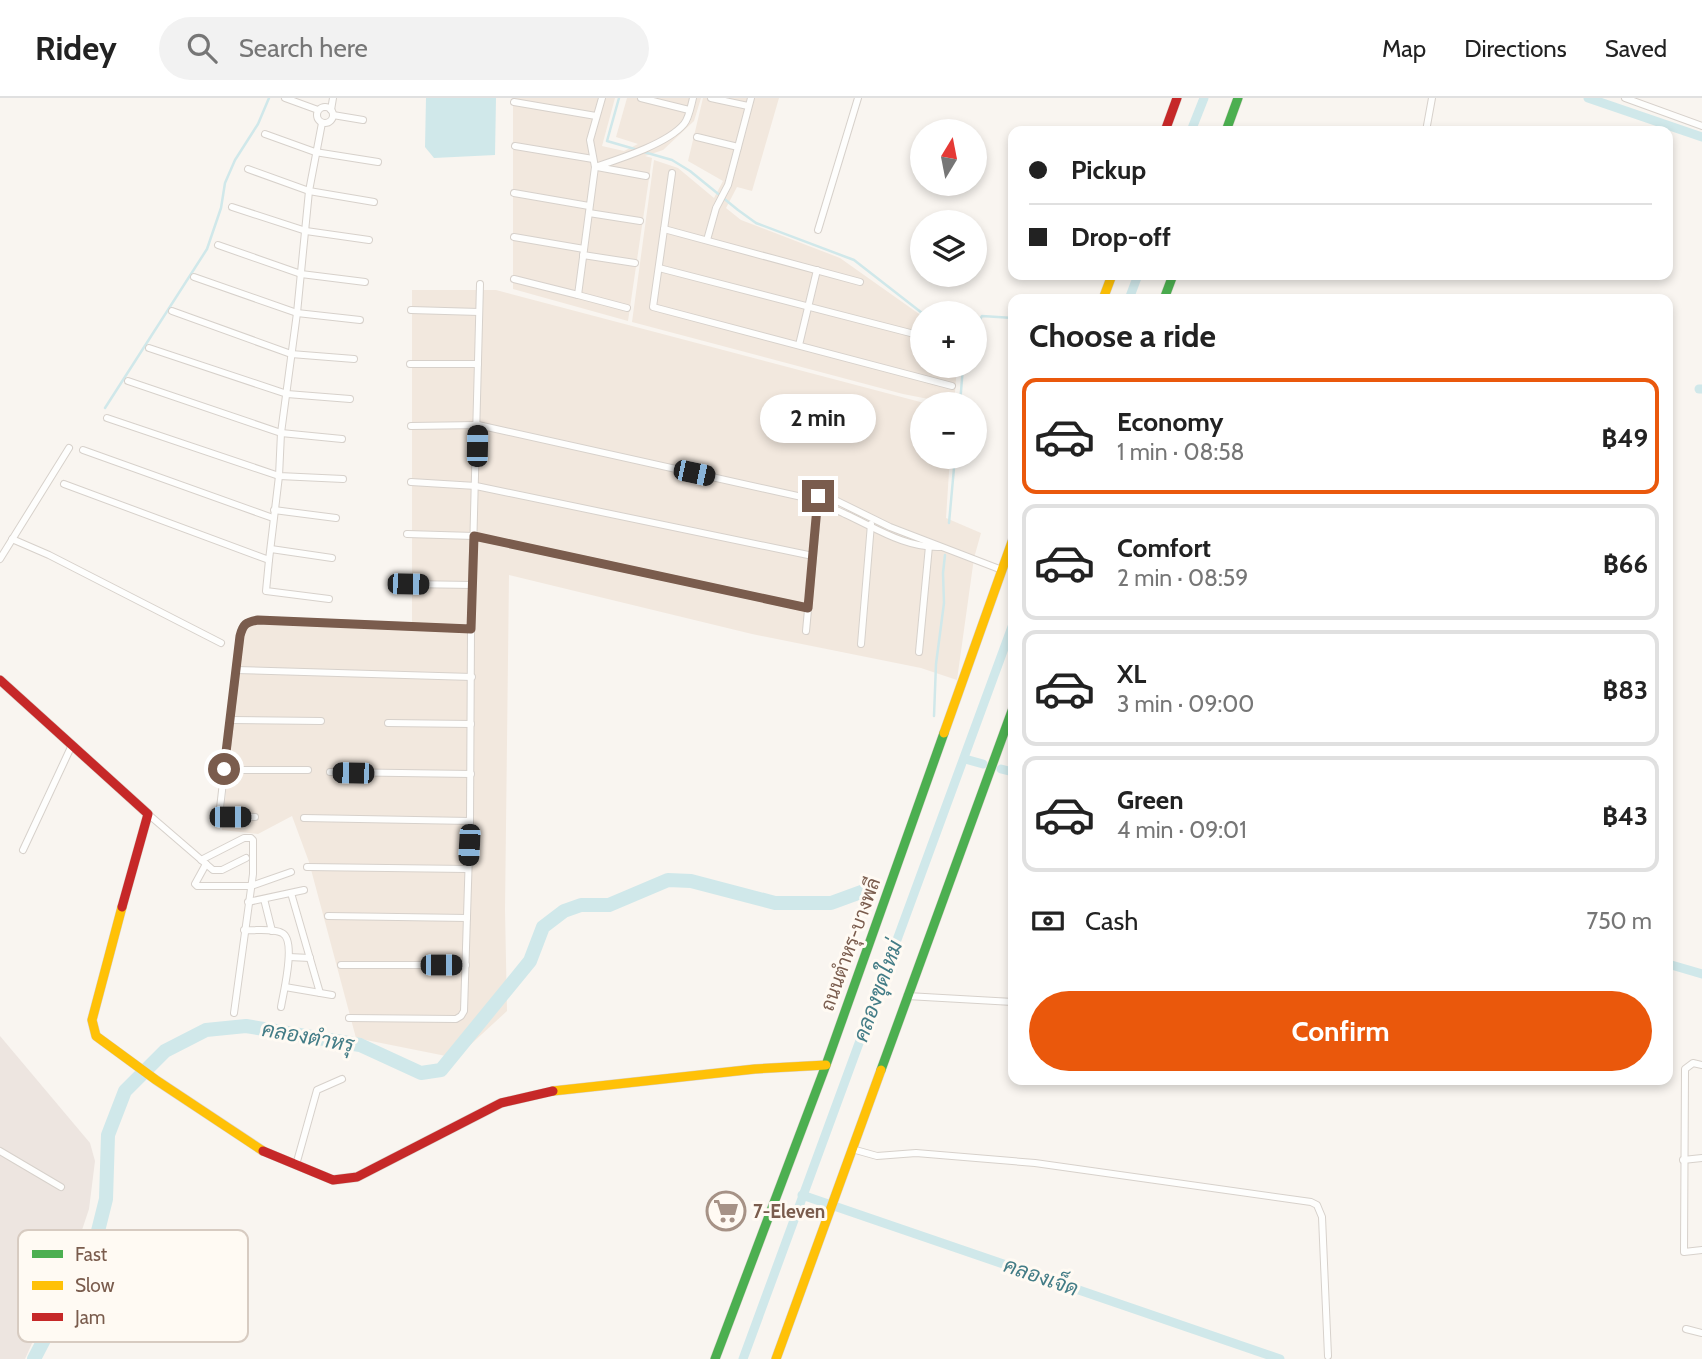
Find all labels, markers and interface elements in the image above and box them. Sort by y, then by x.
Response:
search box [159,17,649,80]
text: Ridey [35,28,117,68]
icon: search [183,29,221,67]
text: Search here [239,32,368,64]
text: Map [1382,34,1426,63]
text: Directions [1464,34,1567,63]
text: Saved [1605,34,1667,63]
north arrow [910,119,987,196]
map controls [910,119,987,469]
text: Pickup [1071,154,1146,186]
button: layers [910,210,987,287]
text: Drop-off [1071,221,1171,253]
button: + [910,301,987,378]
text: Choose a ride [1029,316,1216,355]
button: − [910,392,987,469]
callout: 2 min [760,394,876,444]
text: 2 min [790,404,846,432]
icon: car [1033,405,1096,468]
text: Economy [1117,406,1223,438]
text: ฿49 [1602,422,1648,454]
car [467,425,488,467]
text: 1 min · 08:58 [1117,438,1245,466]
car [672,458,717,488]
route end [802,480,834,512]
icon: car [1033,531,1096,594]
text: Comfort [1117,532,1211,564]
text: ฿66 [1603,548,1648,580]
text: 2 min · 08:59 [1117,564,1248,592]
car [387,573,430,595]
icon: car [1033,657,1096,720]
text: XL [1117,658,1146,690]
text: ฿83 [1603,674,1648,706]
text: 3 min · 09:00 [1117,690,1254,718]
route start [208,753,240,785]
car [332,762,375,784]
icon: car [1033,783,1096,846]
text: Green [1117,784,1184,816]
text: ฿43 [1602,800,1648,832]
car [210,807,252,828]
text: 4 min · 09:01 [1117,816,1247,844]
car [458,823,481,867]
street label: ถนนตำหรุ-บางพลี [815,874,886,1014]
icon: cash [1029,902,1067,940]
text: Cash [1085,905,1138,937]
text: 750 m [1587,907,1652,935]
water label: คลองขุดใหม่ [848,936,910,1046]
car [421,955,463,976]
button: Confirm [1029,991,1652,1071]
water label: คลองตำหรุ [260,1016,357,1059]
supermarket icon: 7-Eleven [705,1190,747,1232]
place label: 7-Eleven [753,1200,825,1223]
legend [18,1230,248,1342]
text: Fast [75,1243,108,1266]
water label: คลองเจ็ด [1001,1250,1082,1301]
text: Slow [75,1274,115,1297]
text: Jam [74,1306,105,1329]

